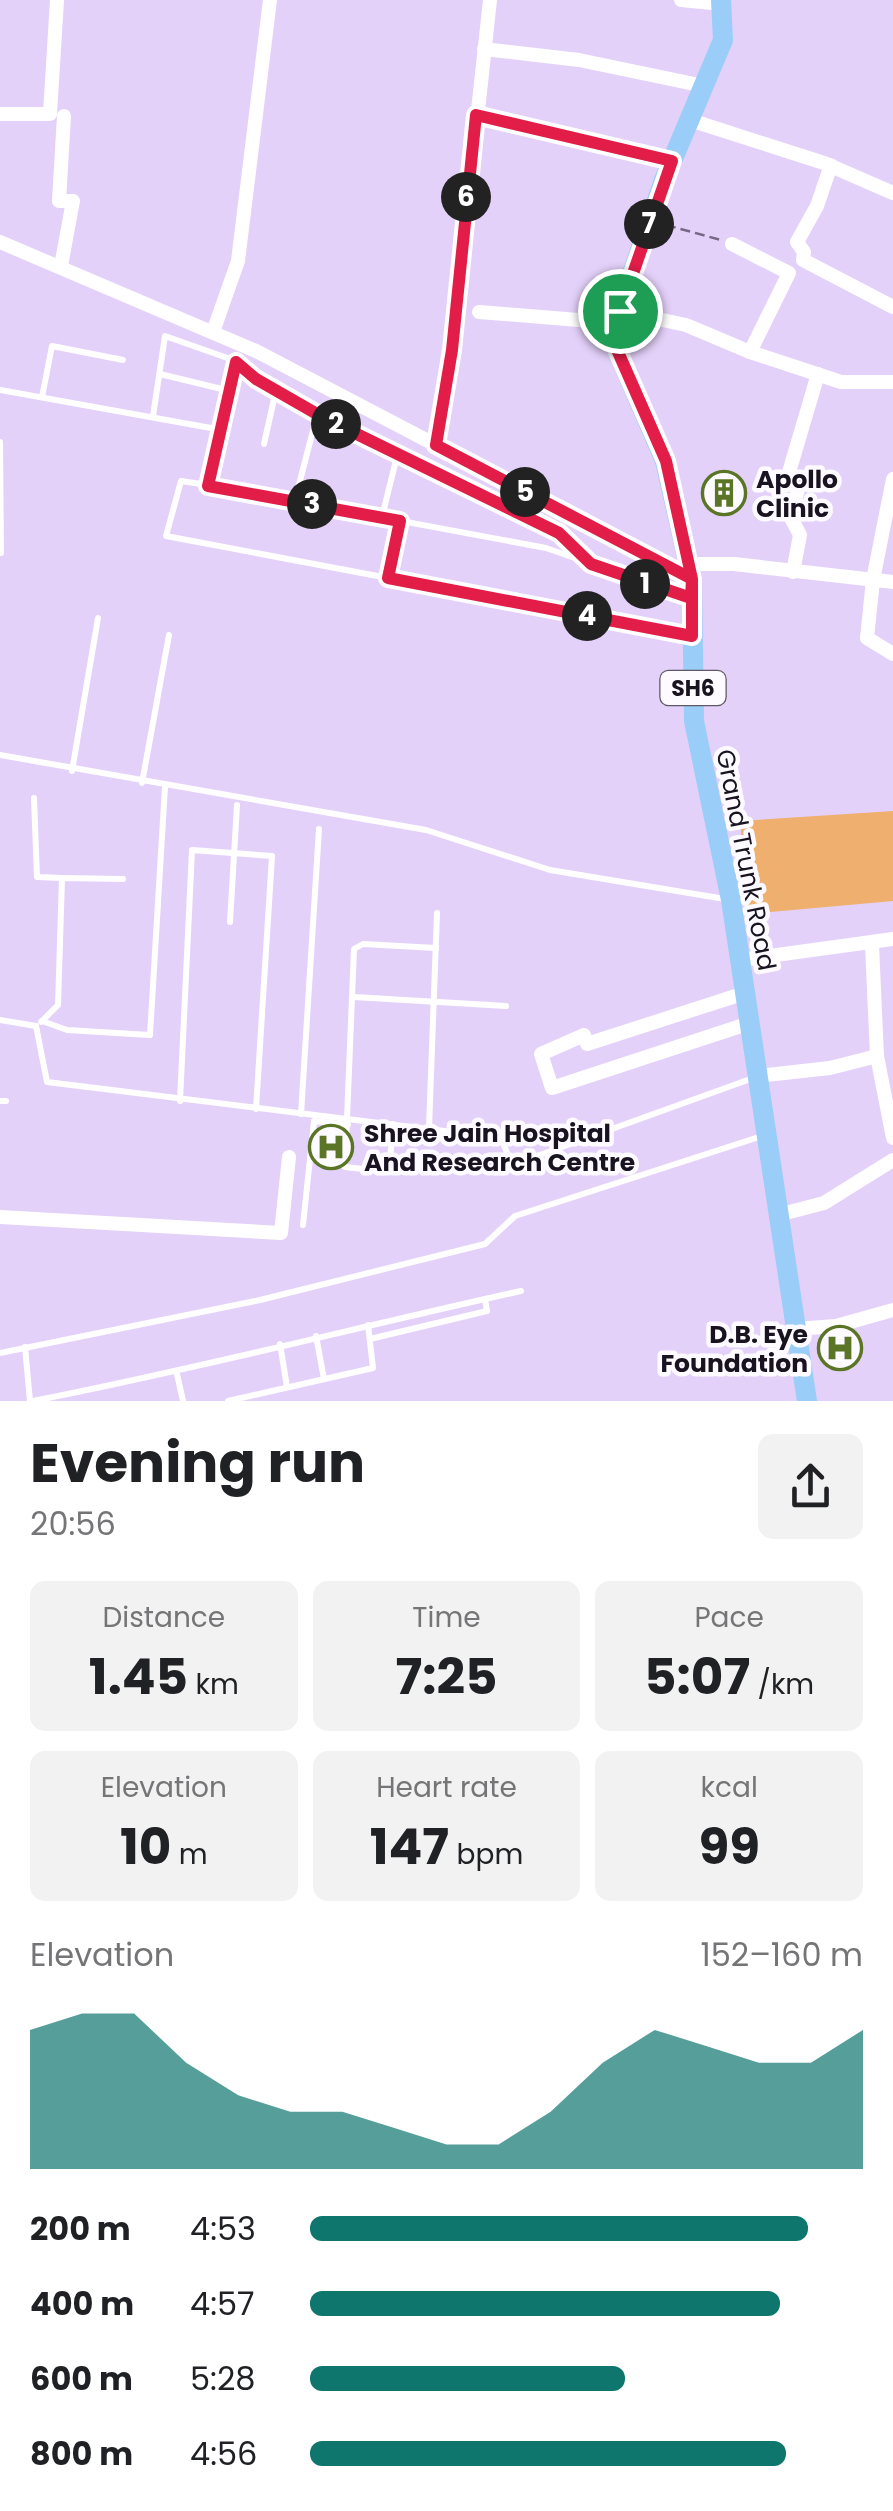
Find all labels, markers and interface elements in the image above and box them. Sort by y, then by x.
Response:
pin: 6 [441,172,491,222]
text: 6 [457,177,475,216]
pin: 7 [624,199,674,249]
text: 7 [642,204,656,243]
pin [578,269,663,354]
icon: arrive [593,284,648,339]
pin: 2 [311,399,361,449]
text: 2 [328,404,344,443]
place label: Apollo Clinic [756,462,838,526]
pin: 5 [500,467,550,517]
building icon: Apollo Clinic [701,470,747,516]
text: 5 [516,472,534,511]
pin: 3 [287,479,337,529]
text: 3 [304,484,320,523]
pin: 1 [620,559,670,609]
text: 1 [640,564,650,603]
pin: 4 [562,591,612,641]
text: 4 [578,596,596,635]
road number: SH6 [660,671,726,705]
street label: Grand Trunk Road [707,746,785,974]
place label: Shree Jain Hospital And Research Centre [364,1116,635,1180]
hospital icon: Shree Jain Hospital And Research Centre [308,1124,354,1170]
place label: D.B. Eye Foundation [660,1317,808,1381]
hospital icon: D.B. Eye Foundation [817,1325,863,1371]
text: Evening run [30,1424,365,1501]
button: share [758,1434,863,1539]
text: 20:56 [30,1501,116,1546]
text: Distance [102,1598,225,1637]
text: Time [412,1598,481,1637]
text: Pace [694,1598,764,1637]
text: 1.45 [89,1641,188,1712]
text: 7:25 [395,1641,497,1712]
text: 5:07 [644,1641,750,1712]
text: km [188,1665,239,1704]
text: /km [750,1665,814,1704]
text: Elevation [101,1768,227,1807]
text: Heart rate [376,1768,517,1807]
text: kcal [701,1768,758,1807]
text: 10 [120,1811,171,1882]
text: 147 [370,1811,449,1882]
text: 99 [698,1811,760,1882]
text: m [171,1835,208,1874]
text: bpm [449,1835,523,1874]
text: Elevation [30,1932,174,1977]
text: 152–160 m [700,1932,863,1977]
text: 200 m [30,2206,131,2251]
text: 4:53 [190,2206,256,2251]
text: 400 m [30,2281,134,2326]
text: 4:57 [190,2281,255,2326]
text: 600 m [30,2356,133,2401]
text: 5:28 [190,2356,256,2401]
text: 800 m [30,2431,133,2476]
text: 4:56 [190,2431,257,2476]

